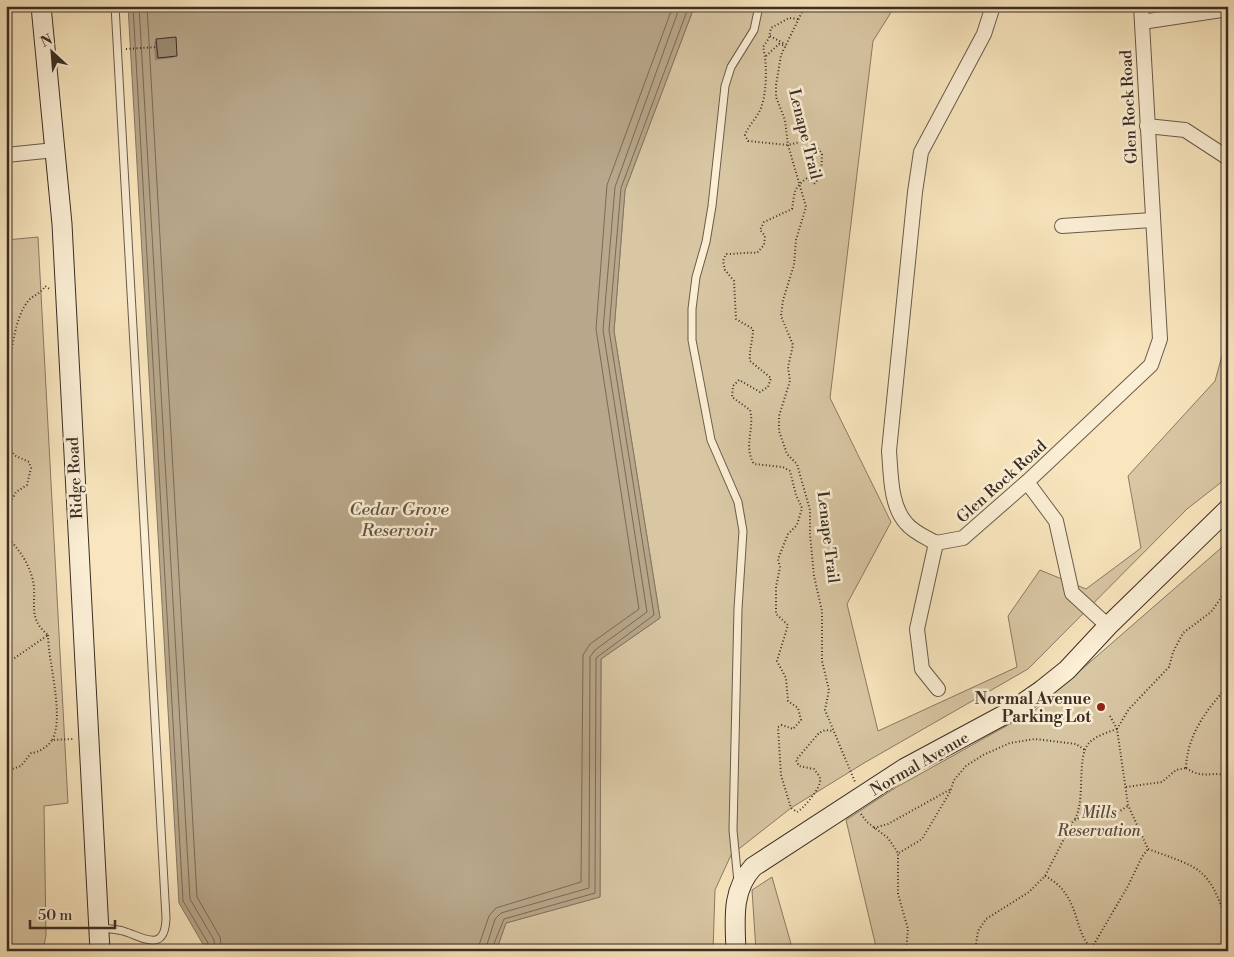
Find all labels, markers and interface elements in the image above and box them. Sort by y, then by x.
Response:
north arrow [28,28,78,78]
text: N [38,31,56,52]
street label: Glen Rock Road [1116,49,1142,164]
street label: Lenape Trail [784,87,826,182]
street label: Ridge Road [63,436,87,519]
street label: Glen Rock Road [953,436,1051,527]
street label: Lenape Trail [812,490,844,584]
water label: Cedar Grove Reservoir [349,498,449,542]
place label: Normal Avenue Parking Lot [975,689,1091,727]
marker: Normal Avenue Parking Lot [1095,701,1107,713]
street label: Normal Avenue [867,727,972,800]
park label: Mills Reservation [1056,803,1142,841]
scale bar [30,897,115,929]
text: 50 m [38,906,72,925]

